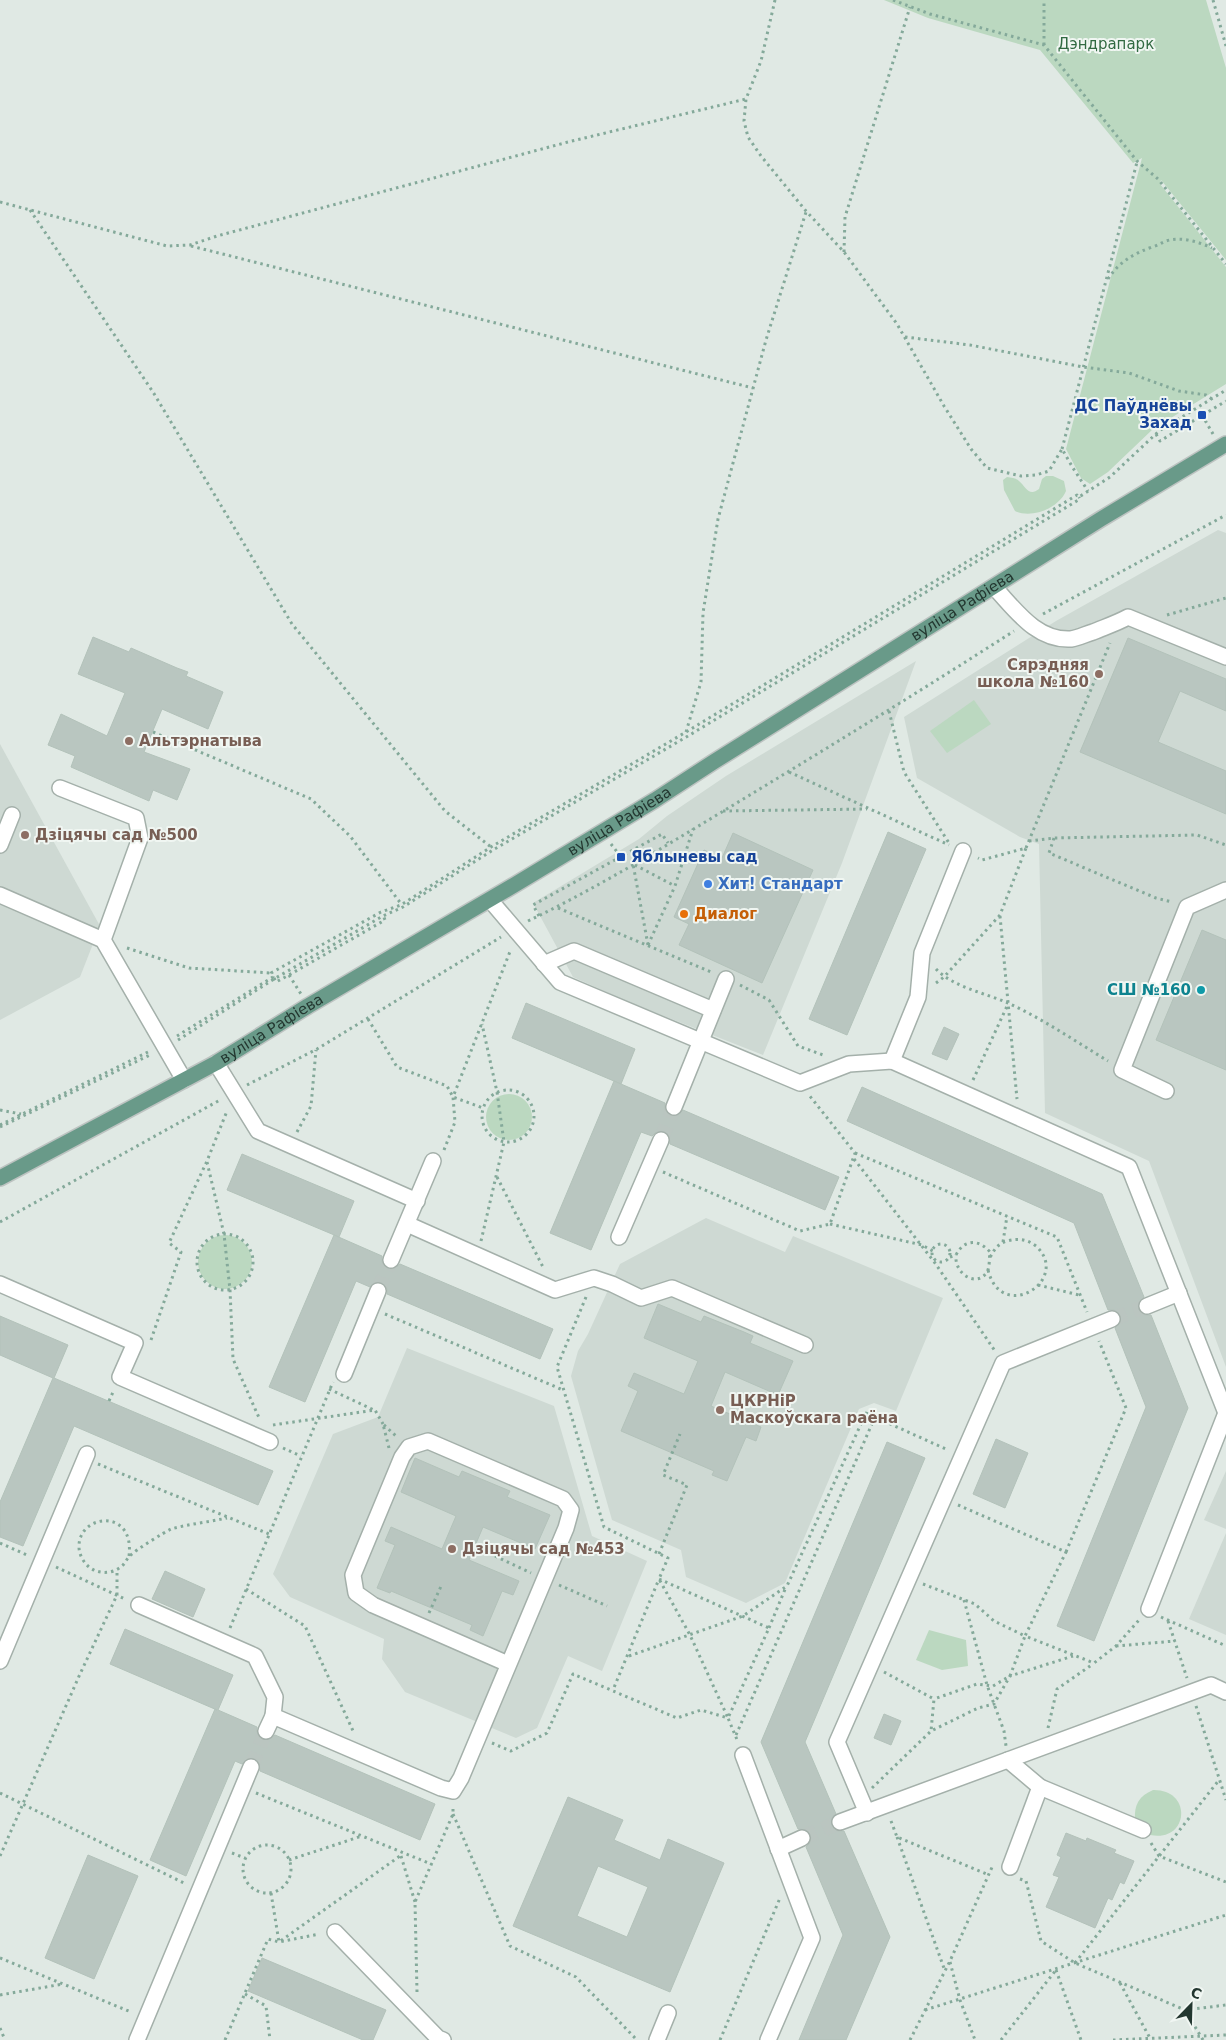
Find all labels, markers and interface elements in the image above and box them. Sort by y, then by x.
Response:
park label: Дэндрапарк [1058,35,1154,53]
place label: ДС Паўднёвы Захад [1074,397,1192,432]
marker: ДС Паўднёвы Захад [1196,409,1208,421]
street label: вуліца Рафіева [907,567,1017,645]
place label: Сярэдняя школа №160 [977,656,1089,691]
marker: Сярэдняя школа №160 [1093,668,1105,680]
place label: Альтэрнатыва [139,732,262,750]
marker: Альтэрнатыва [123,735,135,747]
street label: вуліца Рафіева [564,783,675,860]
place label: Дзіцячы сад №500 [35,826,198,844]
marker: Дзіцячы сад №500 [19,829,31,841]
place label: Яблыневы сад [631,848,758,866]
marker: Яблыневы сад [615,851,627,863]
place label: Хит! Стандарт [718,875,843,893]
marker: Хит! Стандарт [702,878,714,890]
place label: Диалог [694,905,757,923]
marker: Диалог [678,908,690,920]
place label: СШ №160 [1107,981,1191,999]
marker: СШ №160 [1195,984,1207,996]
street label: вуліца Рафіева [217,990,327,1067]
place label: ЦКРНіР Маскоўскага раёна [730,1392,898,1427]
marker: ЦКРНіР Маскоўскага раёна [714,1404,726,1416]
place label: Дзіцячы сад №453 [462,1540,625,1558]
marker: Дзіцячы сад №453 [446,1543,458,1555]
north arrow [1166,1980,1216,2030]
text: С [1188,1984,1204,2002]

